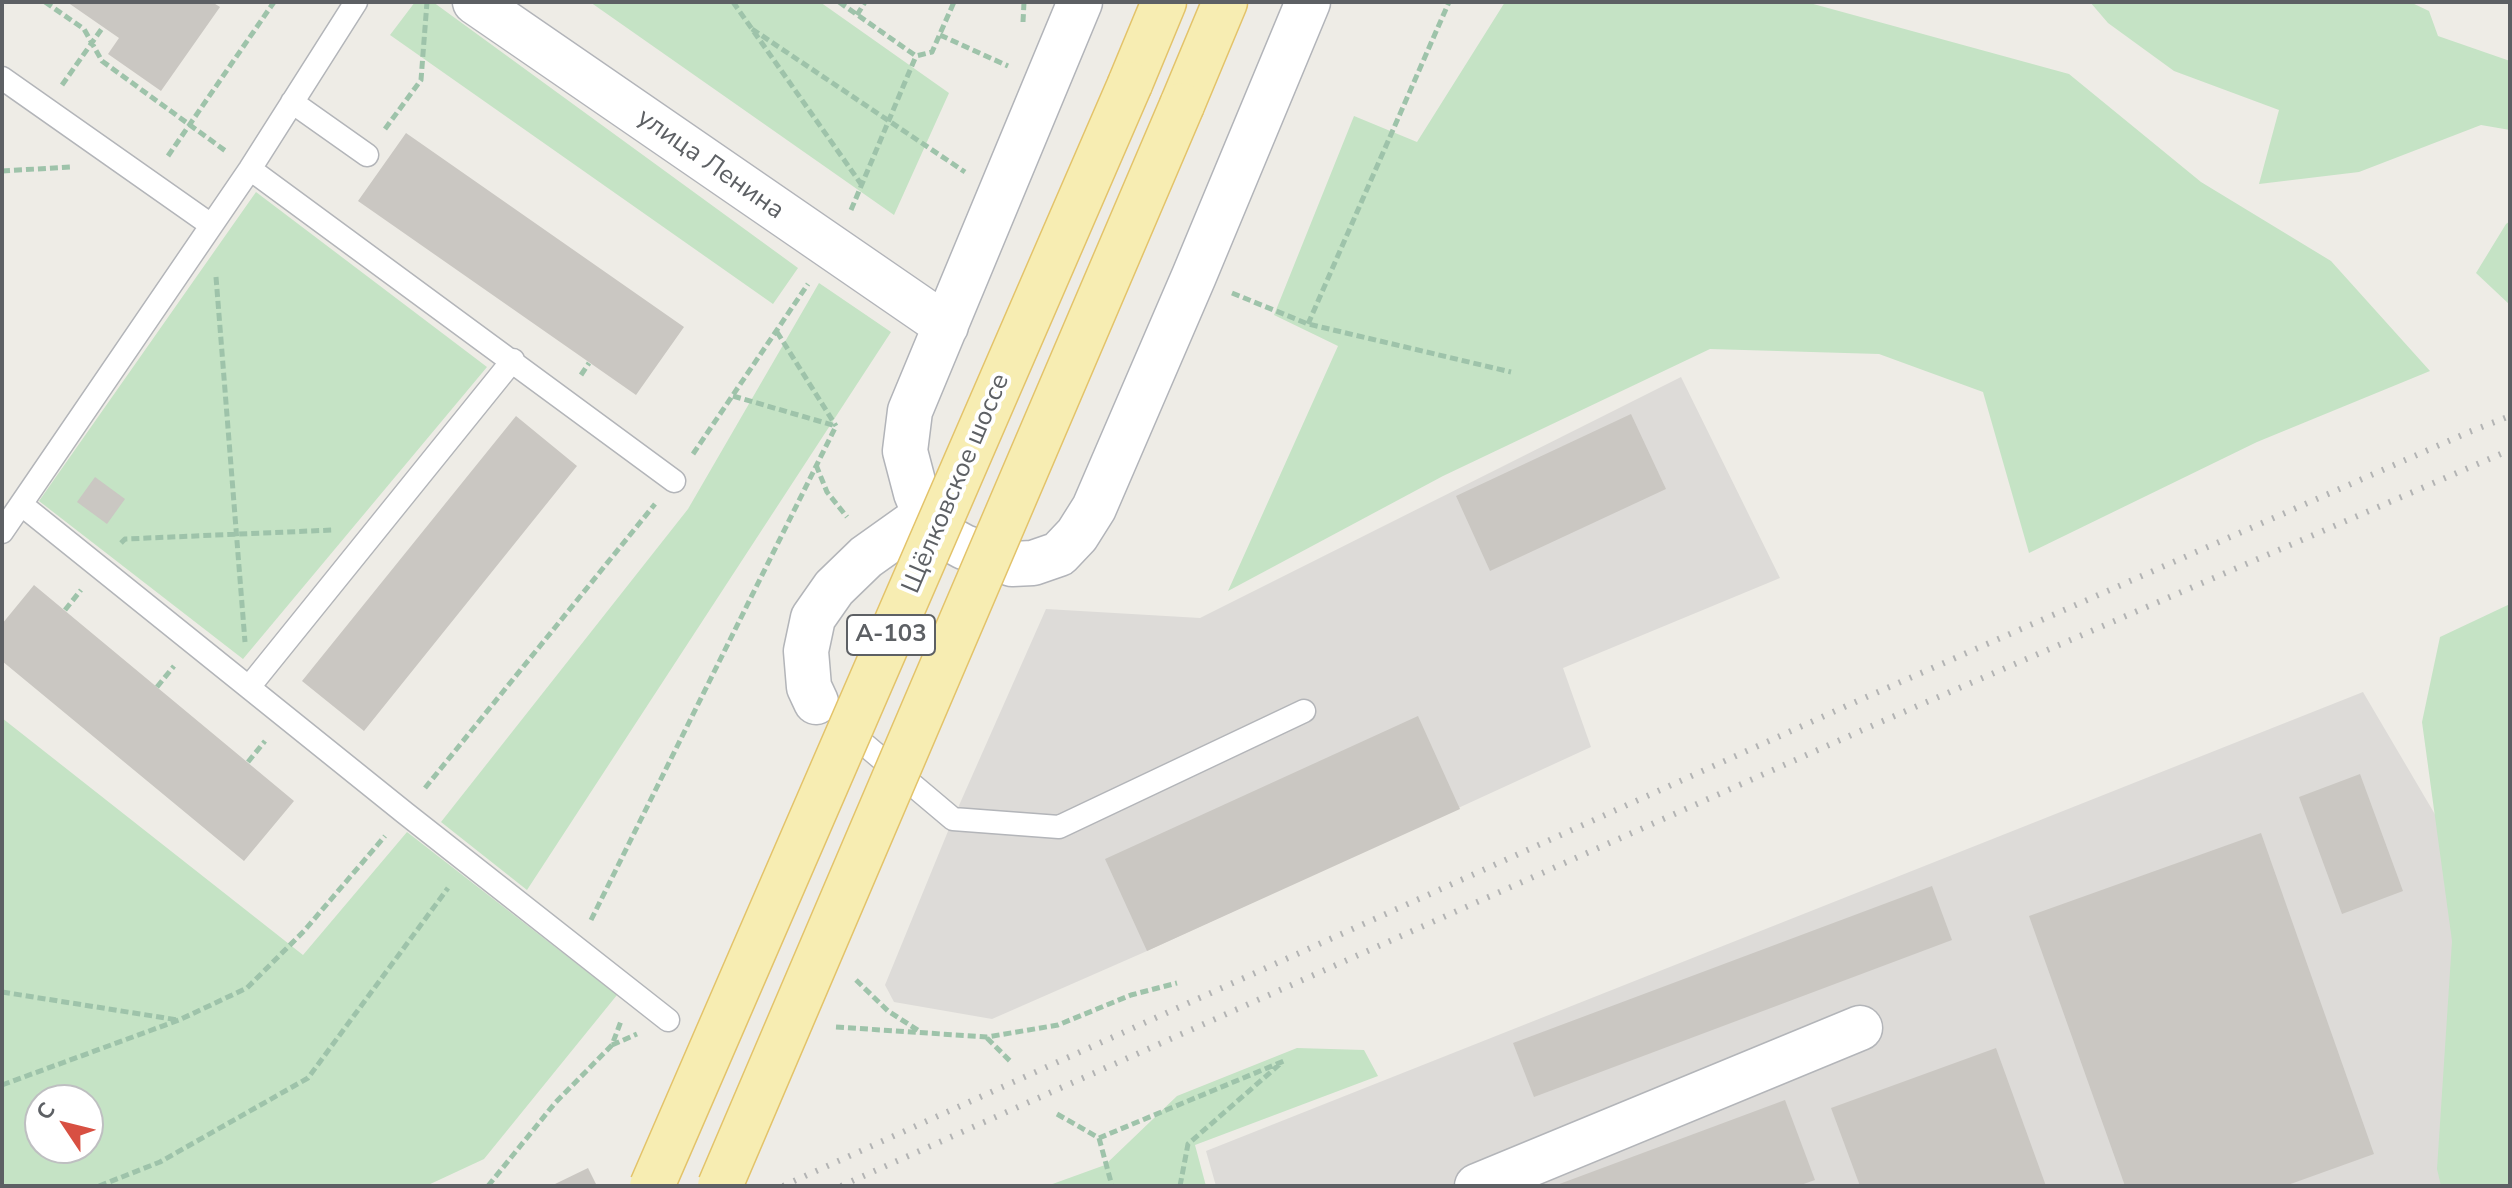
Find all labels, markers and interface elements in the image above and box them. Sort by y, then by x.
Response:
street label: улица Ленина [630,103,790,227]
street label: Щёлковское шоссе [897,369,1017,599]
road number: А-103 [847,615,935,655]
north arrow [24,1084,104,1164]
text: С [29,1097,63,1126]

